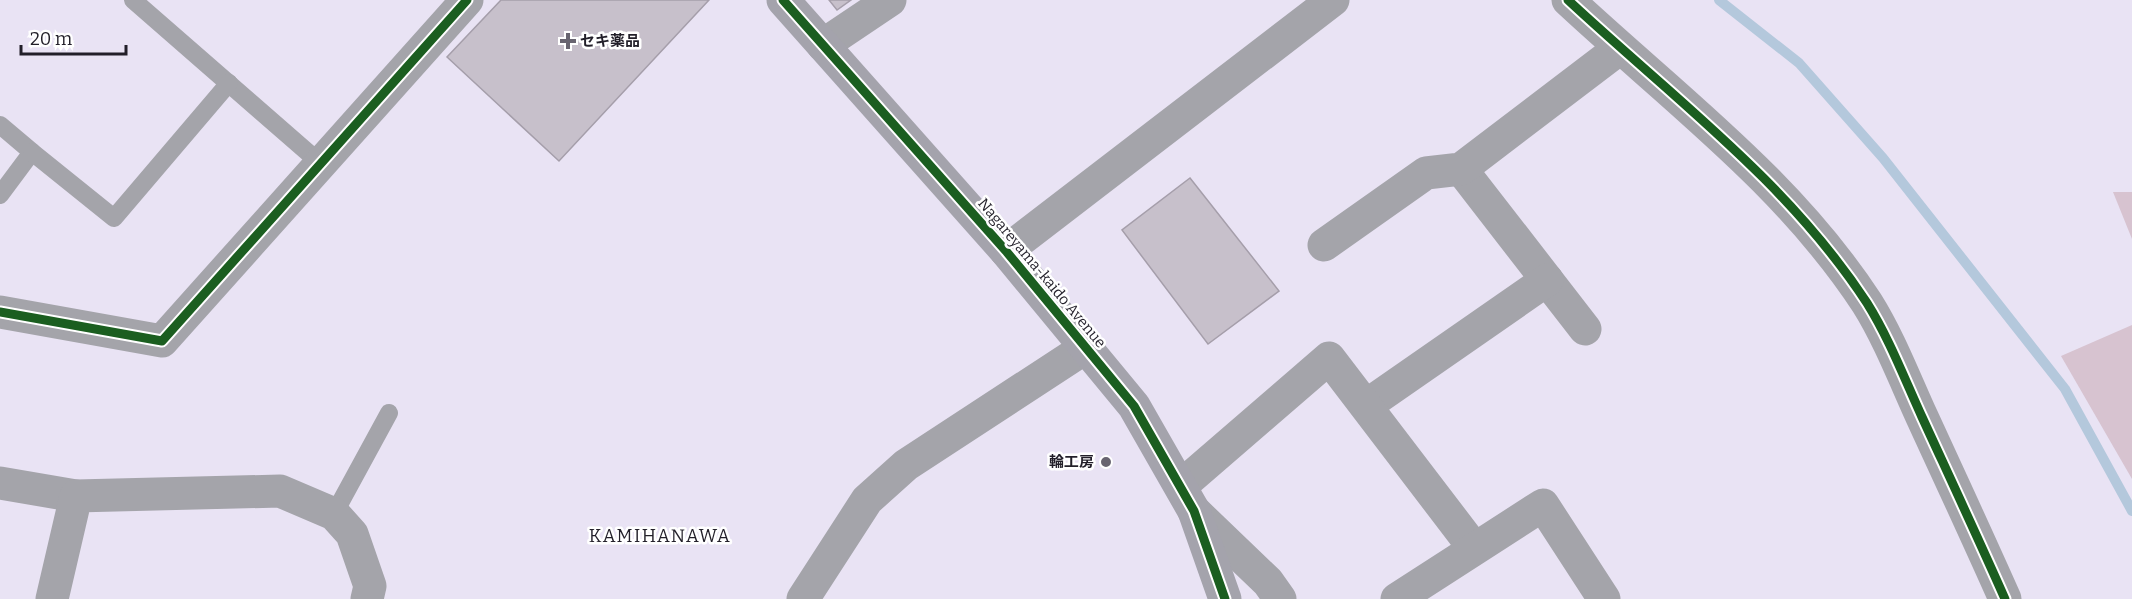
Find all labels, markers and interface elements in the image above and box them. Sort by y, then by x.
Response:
scale bar [21,18,126,56]
text: 20 m [30,28,72,50]
place label: セキ薬品 [580,32,640,50]
marker: セキ薬品 [561,34,575,48]
street label: Nagareyama-kaido Avenue [974,195,1110,351]
place label: 輪工房 [1049,453,1094,471]
marker: 輪工房 [1099,455,1113,469]
district label: KAMIHANAWA [589,525,731,547]

